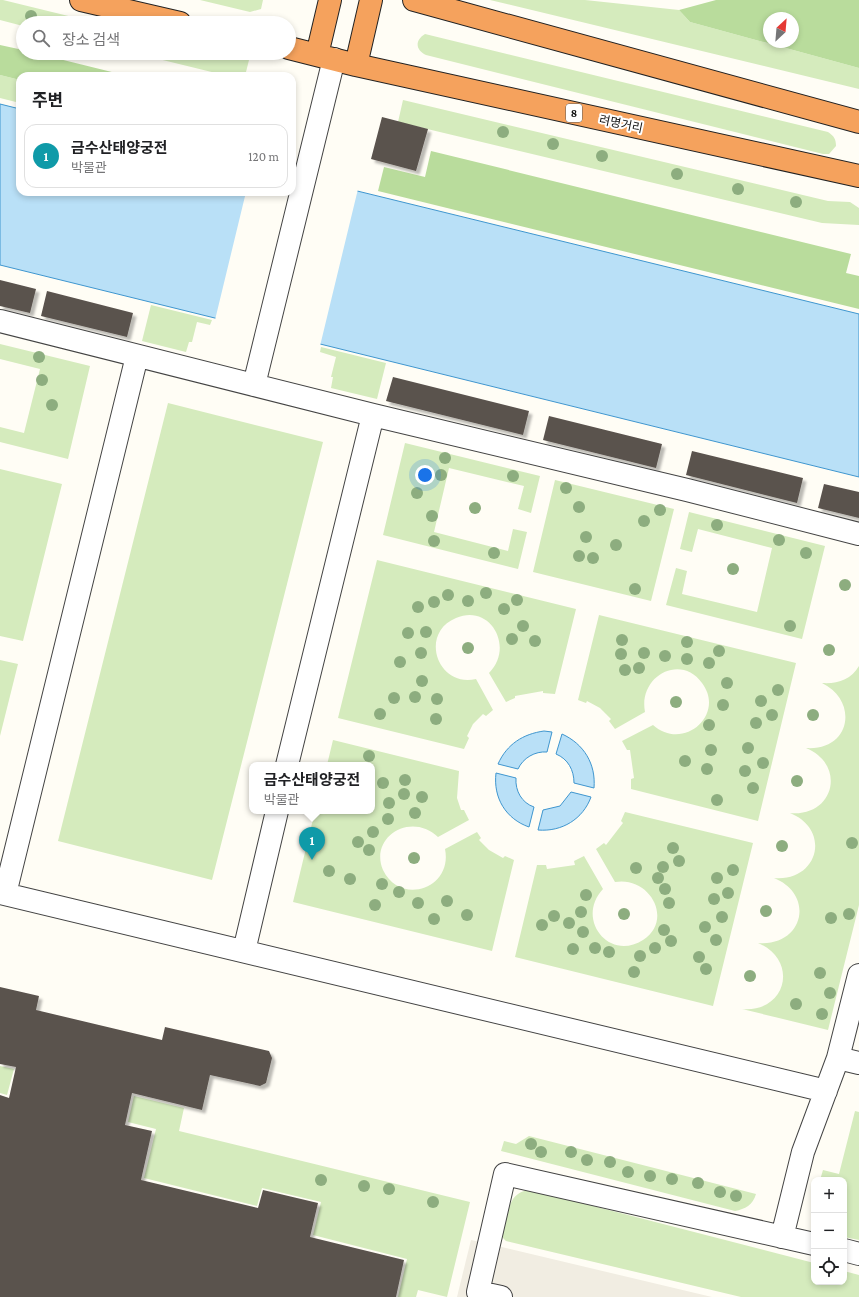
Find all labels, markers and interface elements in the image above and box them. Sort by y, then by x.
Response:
north arrow [763,12,799,48]
search box [16,16,296,60]
icon: search [30,27,52,49]
text: 장소 검색 [62,32,120,48]
text: 주변 [32,91,63,110]
road number: 8 [566,104,582,122]
street label: 려명거리 [598,113,644,135]
text: 금수산태양궁전 [71,140,168,156]
text: 1 [44,149,48,164]
text: 120 m [248,149,279,164]
text: 박물관 [71,160,107,175]
your location [415,465,435,485]
popup [249,762,375,814]
text: 금수산태양궁전 [264,772,360,788]
text: 박물관 [264,792,300,807]
pin: 1 [299,827,325,860]
map controls [811,1177,847,1285]
button: + [811,1177,847,1213]
button: − [811,1213,847,1249]
button: locate [811,1249,847,1285]

